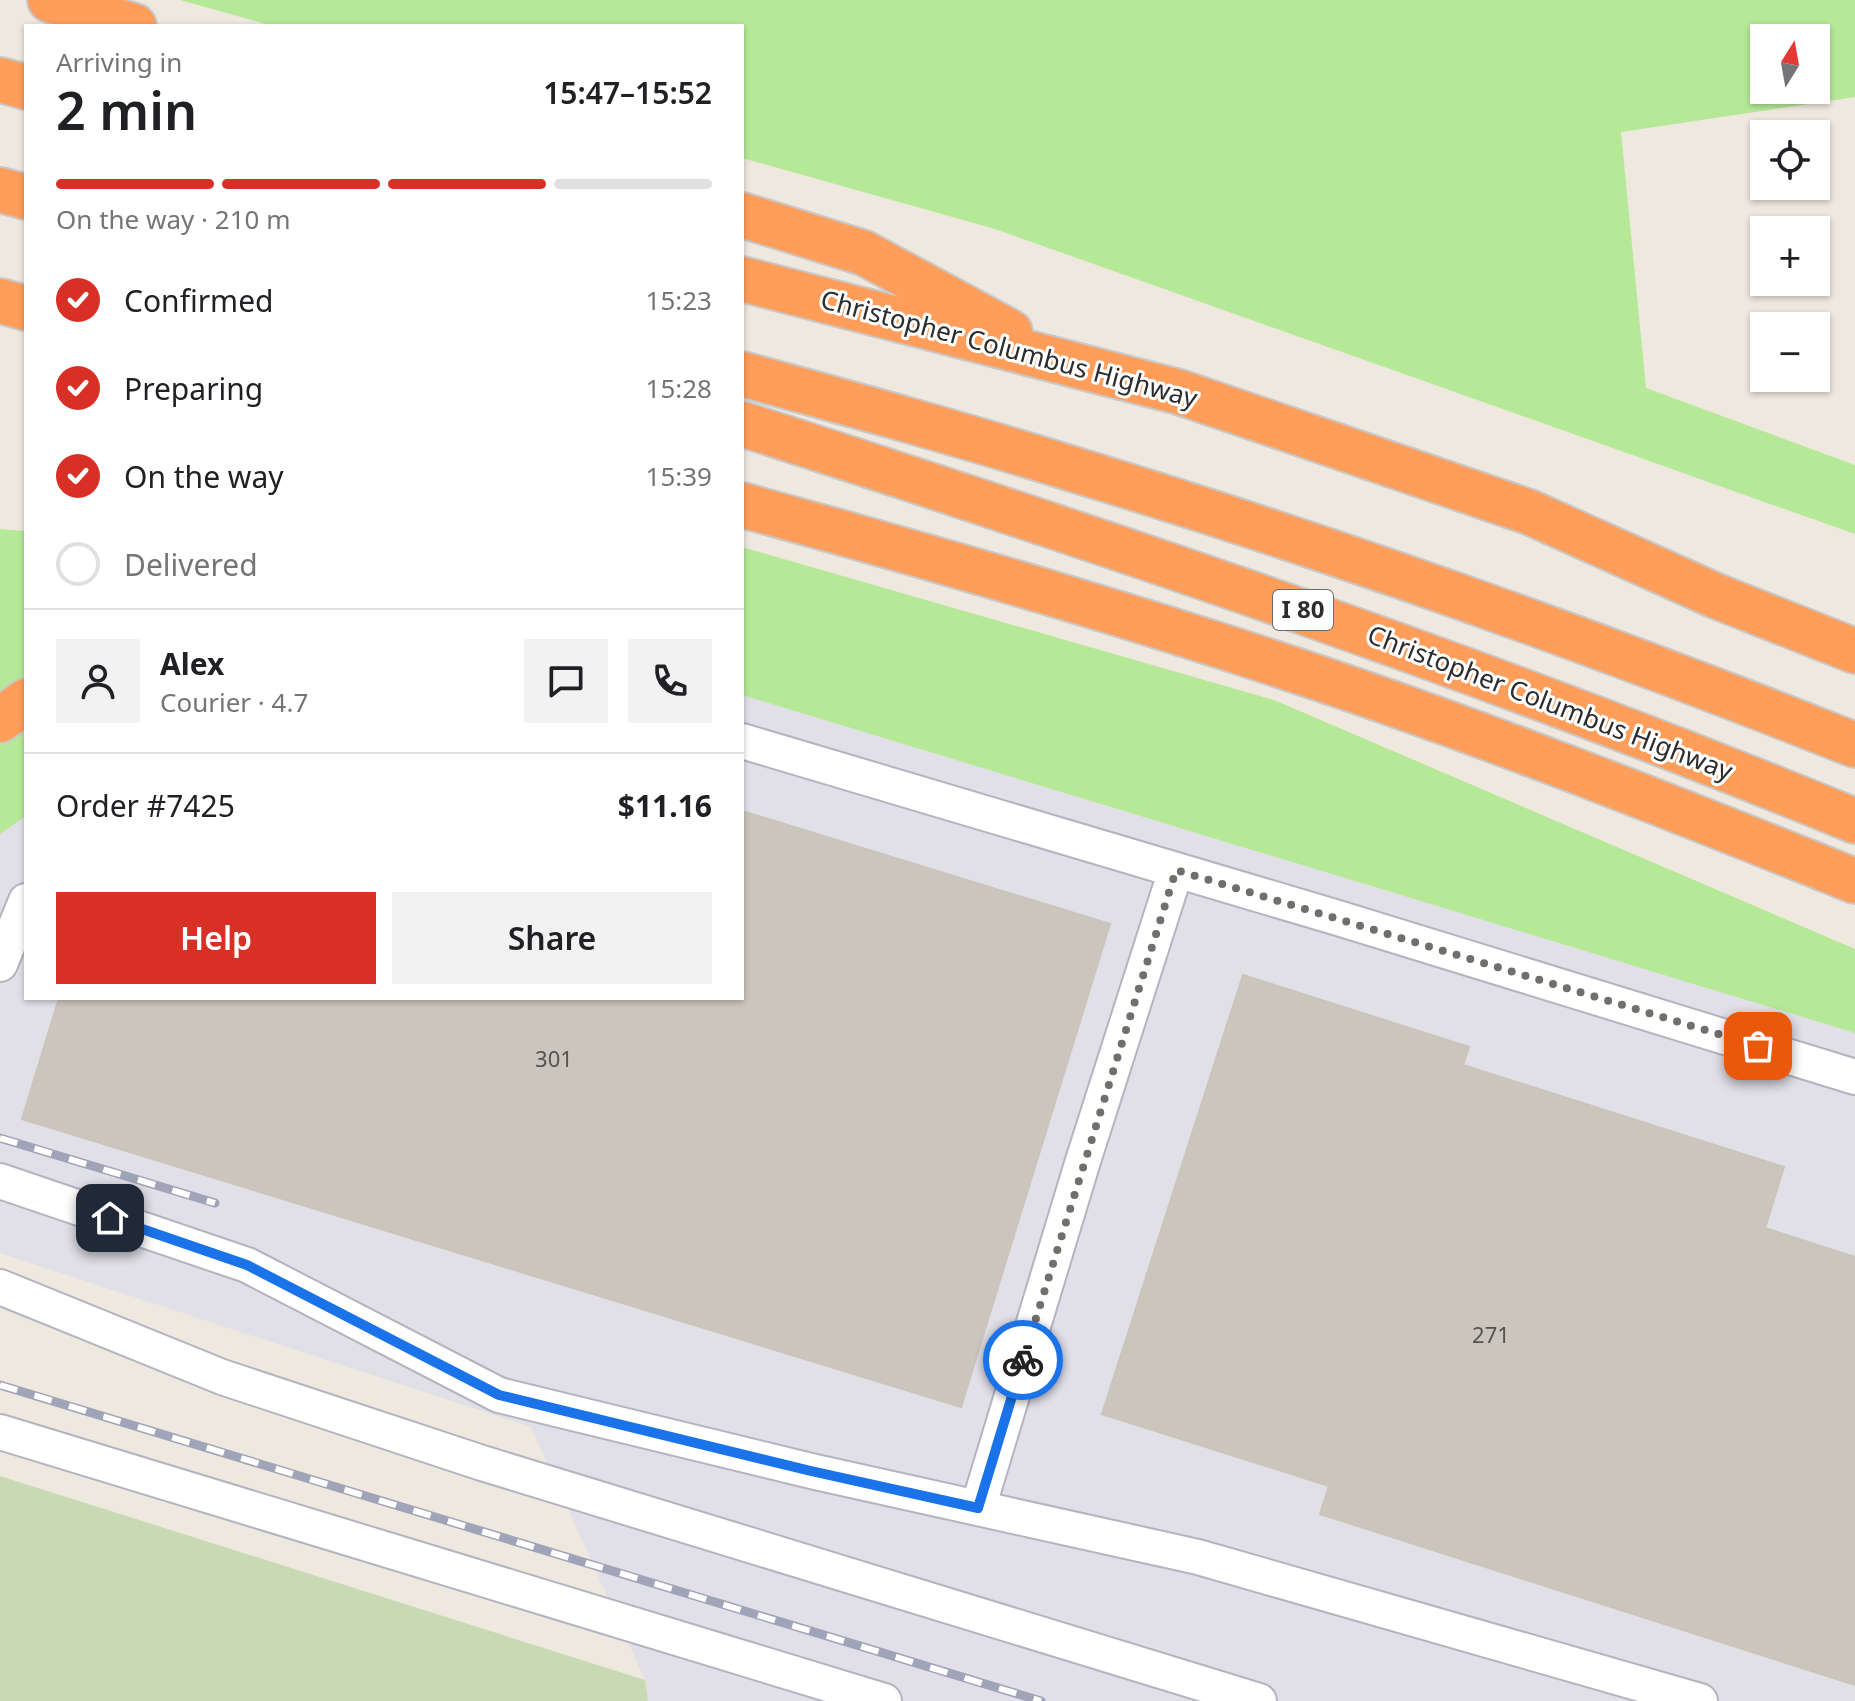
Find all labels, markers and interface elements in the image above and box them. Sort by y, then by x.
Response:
north arrow [1750,24,1830,104]
map controls [1750,24,1830,392]
text: Arriving in [56,44,182,80]
text: 15:47–15:52 [543,72,712,113]
text: 2 min [56,74,197,145]
button: locate [1750,120,1830,200]
text: On the way · 210 m [56,201,290,237]
button: + [1750,216,1830,296]
icon: check [56,278,100,322]
text: Confirmed [124,280,274,321]
street label: Christopher Columbus Highway [817,280,1202,416]
text: 15:23 [646,282,712,318]
button: − [1750,312,1830,392]
icon: check [56,366,100,410]
text: Preparing [124,368,263,409]
text: 15:28 [646,370,712,406]
icon: check [56,454,100,498]
text: On the way [124,456,284,497]
text: 15:39 [646,458,712,494]
text: Delivered [124,544,258,585]
road number: I 80 [1273,590,1333,630]
street label: Christopher Columbus Highway [1363,616,1739,789]
button: person [56,639,140,723]
button: chat [524,639,608,723]
button: phone [628,639,712,723]
text: Alex [160,643,224,684]
text: Courier · 4.7 [160,684,308,720]
text: Order #7425 [56,785,235,826]
text: $11.16 [618,785,712,826]
button: Help [56,892,376,984]
button: Share [392,892,712,984]
pin [1724,1012,1792,1080]
icon: bag [1736,1024,1780,1068]
house number: 301 [535,1043,573,1073]
pin [76,1184,144,1252]
icon: home [88,1196,132,1240]
house number: 271 [1472,1319,1510,1349]
courier [983,1320,1063,1400]
icon: bike [1001,1338,1045,1382]

